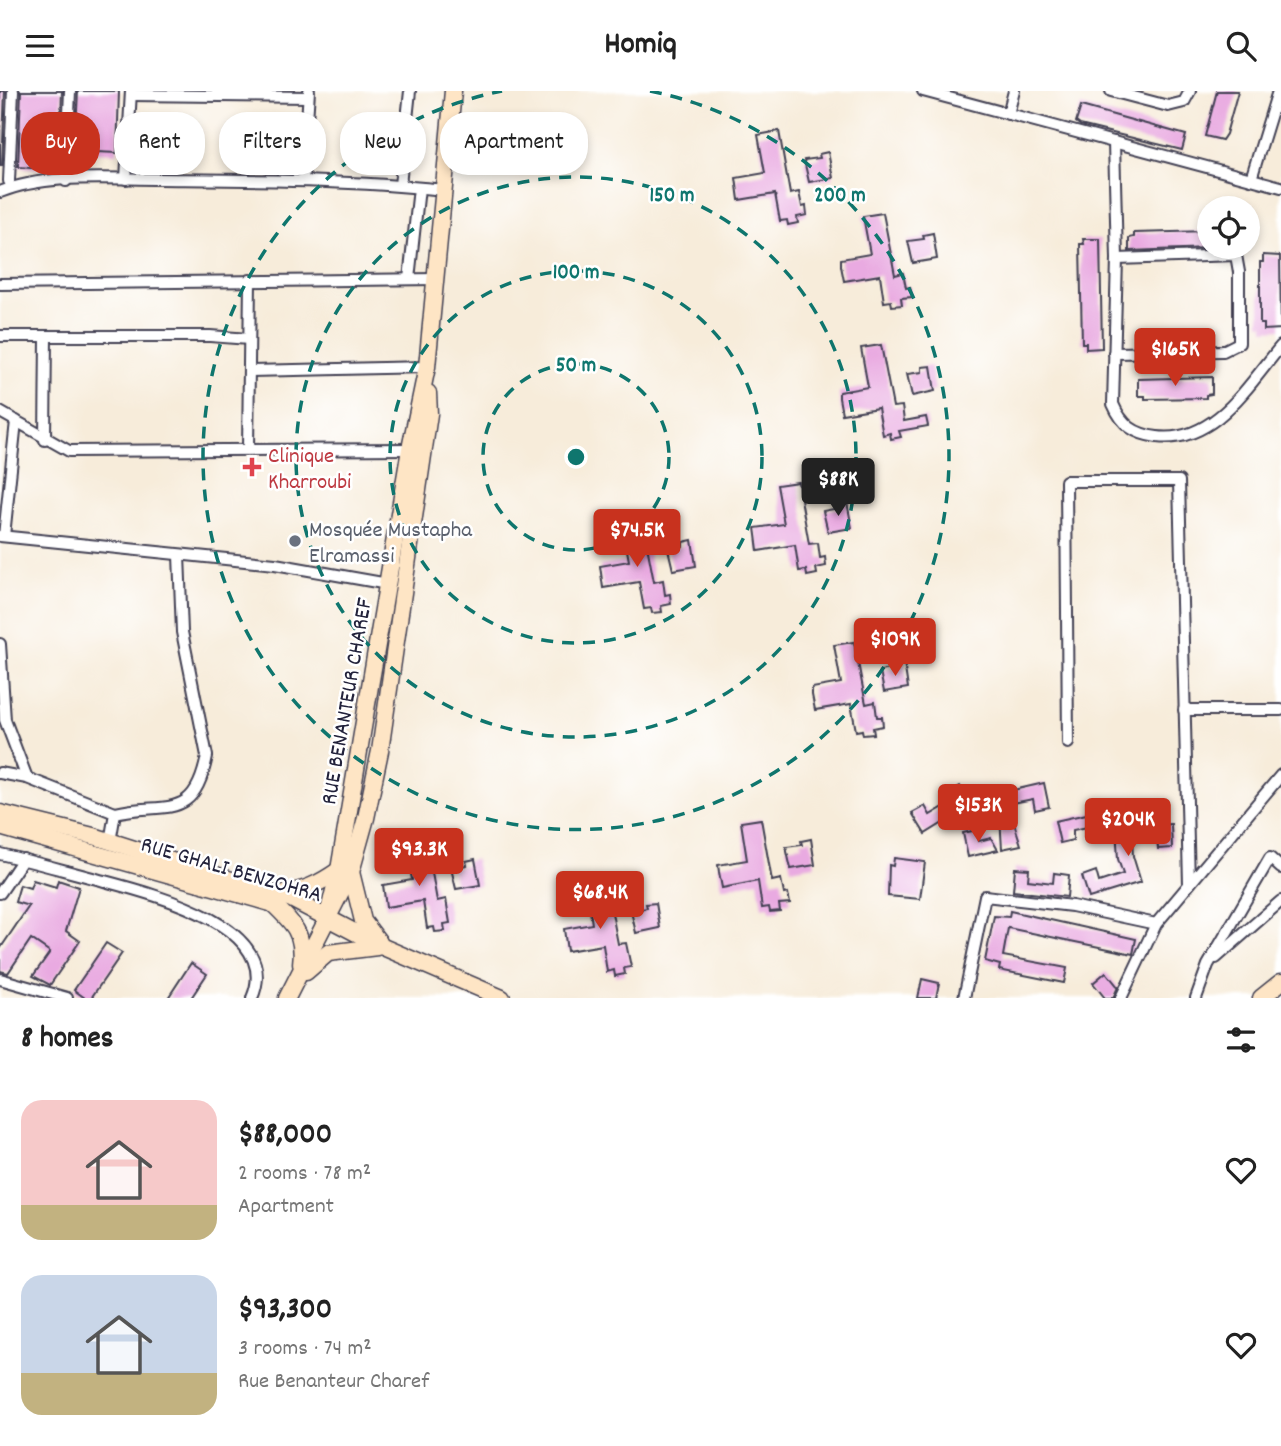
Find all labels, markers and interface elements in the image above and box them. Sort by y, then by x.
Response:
text: Homiq [604,23,677,69]
icon: menu [21,27,59,65]
icon: search [1222,27,1260,65]
chip: Buy [21,112,100,175]
chip: Rent [114,112,205,175]
chip: Filters [219,112,326,175]
chip: New [340,112,426,175]
chip: Apartment [440,112,588,175]
text: 150 m [649,182,695,212]
text: 200 m [814,182,866,212]
map controls [1197,196,1260,259]
button: locate [1197,196,1260,259]
text: 100 m [553,259,599,289]
pin: $165K [1126,329,1224,388]
text: $165K [1150,334,1200,367]
text: 50 m [556,352,596,382]
place label: Clinique Kharroubi [268,441,351,500]
centre of rings [564,445,588,469]
marker: Clinique Kharroubi [242,457,262,477]
pin: $88K [797,459,879,518]
text: $88K [818,464,858,497]
pin: $74.5K [580,510,694,569]
place label: Mosquée Mustapha Elramassi [309,515,473,574]
text: $74.5K [609,515,665,548]
marker: Mosquée Mustapha Elramassi [287,533,303,549]
street label: RUE BENANTEUR CHAREF [314,595,383,808]
pin: $109K [846,619,944,678]
text: $109K [870,624,920,657]
pin: $153K [929,785,1027,844]
text: $153K [954,790,1002,823]
pin: $204K [1079,799,1177,858]
text: $204K [1101,804,1155,837]
pin: $93.3K [362,829,476,888]
street label: RUE GHALI BENZOHRA [136,830,326,913]
text: $93.3K [390,834,448,867]
pin: $68.4K [543,871,657,931]
text: $68.4K [572,877,628,910]
text: 8 homes [21,1019,113,1062]
icon: filters [1222,1021,1260,1059]
text: $88,000 [238,1115,332,1158]
icon: home [77,1128,161,1212]
icon: heart [1222,1151,1260,1189]
text: 2 rooms · 78 m² [238,1158,371,1191]
text: Apartment [238,1191,334,1224]
text: $93,300 [238,1290,332,1333]
icon: home [77,1303,161,1387]
icon: heart [1222,1326,1260,1364]
text: 3 rooms · 74 m² [238,1333,372,1366]
text: Rue Benanteur Charef [238,1366,429,1399]

